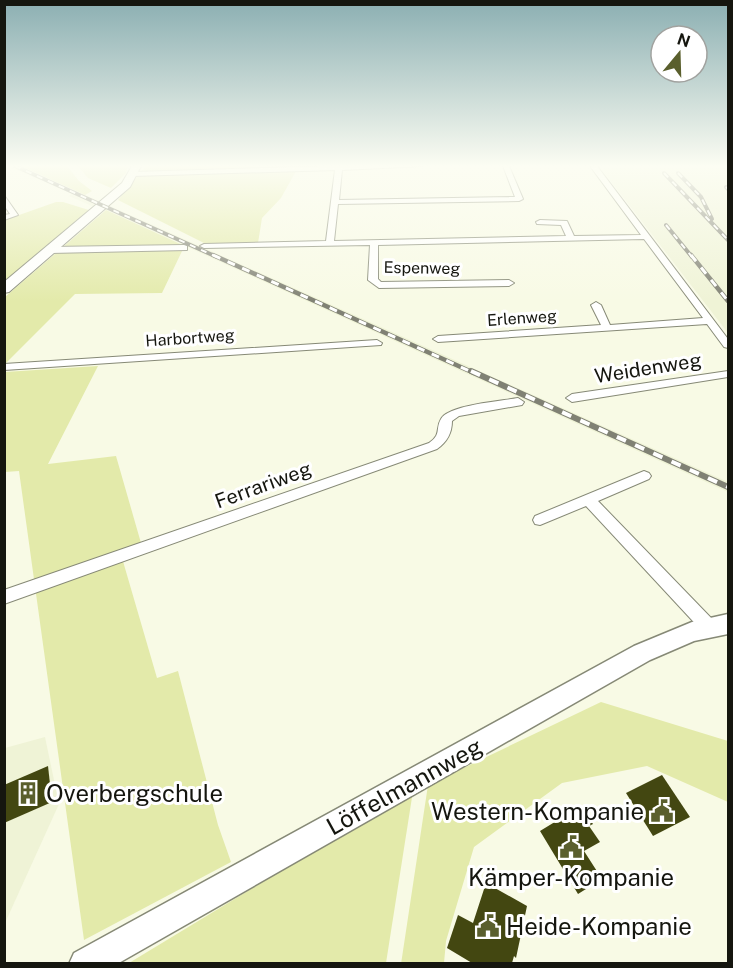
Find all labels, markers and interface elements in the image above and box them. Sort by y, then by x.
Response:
north arrow [649,24,709,84]
text: N [675,29,693,51]
street label: Espenweg [383,258,461,278]
street label: Erlenweg [487,306,557,330]
street label: Harbortweg [145,325,235,351]
street label: Weidenweg [593,348,703,388]
street label: Ferrariweg [211,456,315,514]
street label: Löffelmannweg [321,732,487,840]
place label: Overbergschule [46,779,223,807]
building icon: Overbergschule [15,780,41,806]
place label: Western-Kompanie [431,797,644,825]
public building icon: Western-Kompanie [649,798,675,824]
public building icon: Kämper-Kompanie [558,834,584,860]
place label: Kämper-Kompanie [468,863,674,891]
place label: Heide-Kompanie [506,912,692,940]
public building icon: Heide-Kompanie [475,913,501,939]

